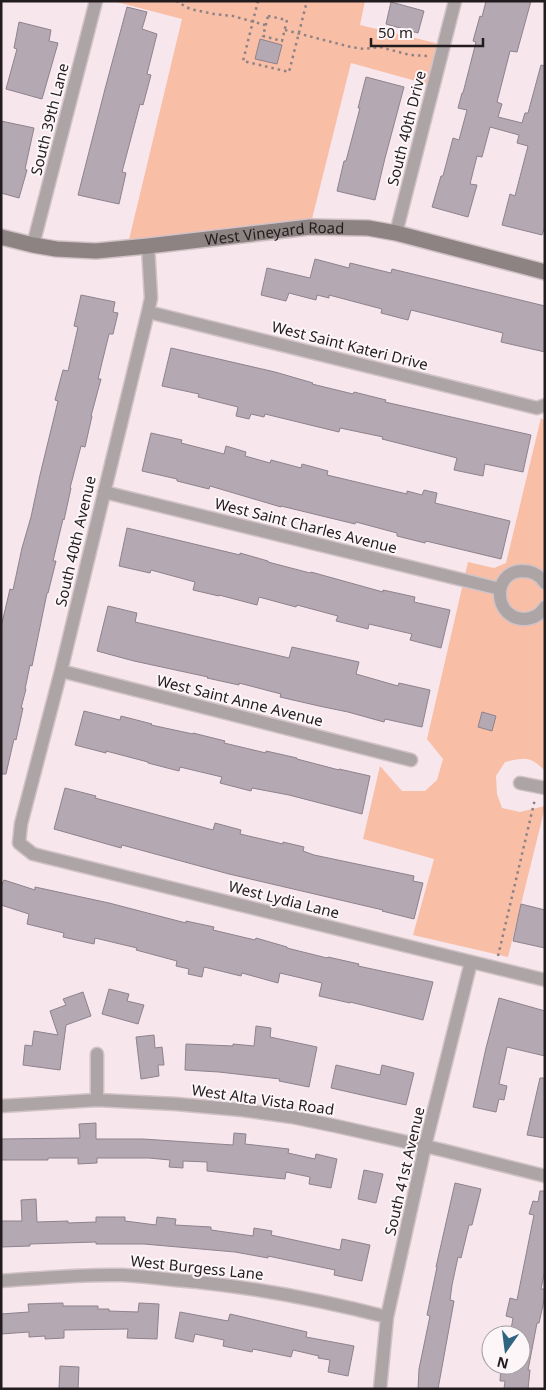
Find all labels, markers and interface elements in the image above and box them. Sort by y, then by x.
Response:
scale bar [371,15,484,47]
text: 50 m [378,22,413,42]
street label: South 39th Lane [25,61,73,177]
street label: South 40th Drive [382,68,430,188]
street label: West Vineyard Road [204,217,345,249]
street label: West Saint Kateri Drive [270,316,430,374]
street label: South 40th Avenue [50,474,100,608]
street label: West Saint Charles Avenue [213,493,399,557]
street label: West Saint Anne Avenue [155,670,325,730]
street label: West Lydia Lane [226,876,342,922]
street label: West Alta Vista Road [190,1079,336,1119]
street label: South 41st Avenue [379,1105,429,1237]
street label: West Burgess Lane [130,1250,264,1284]
north arrow [481,1325,531,1375]
text: N [495,1353,511,1374]

